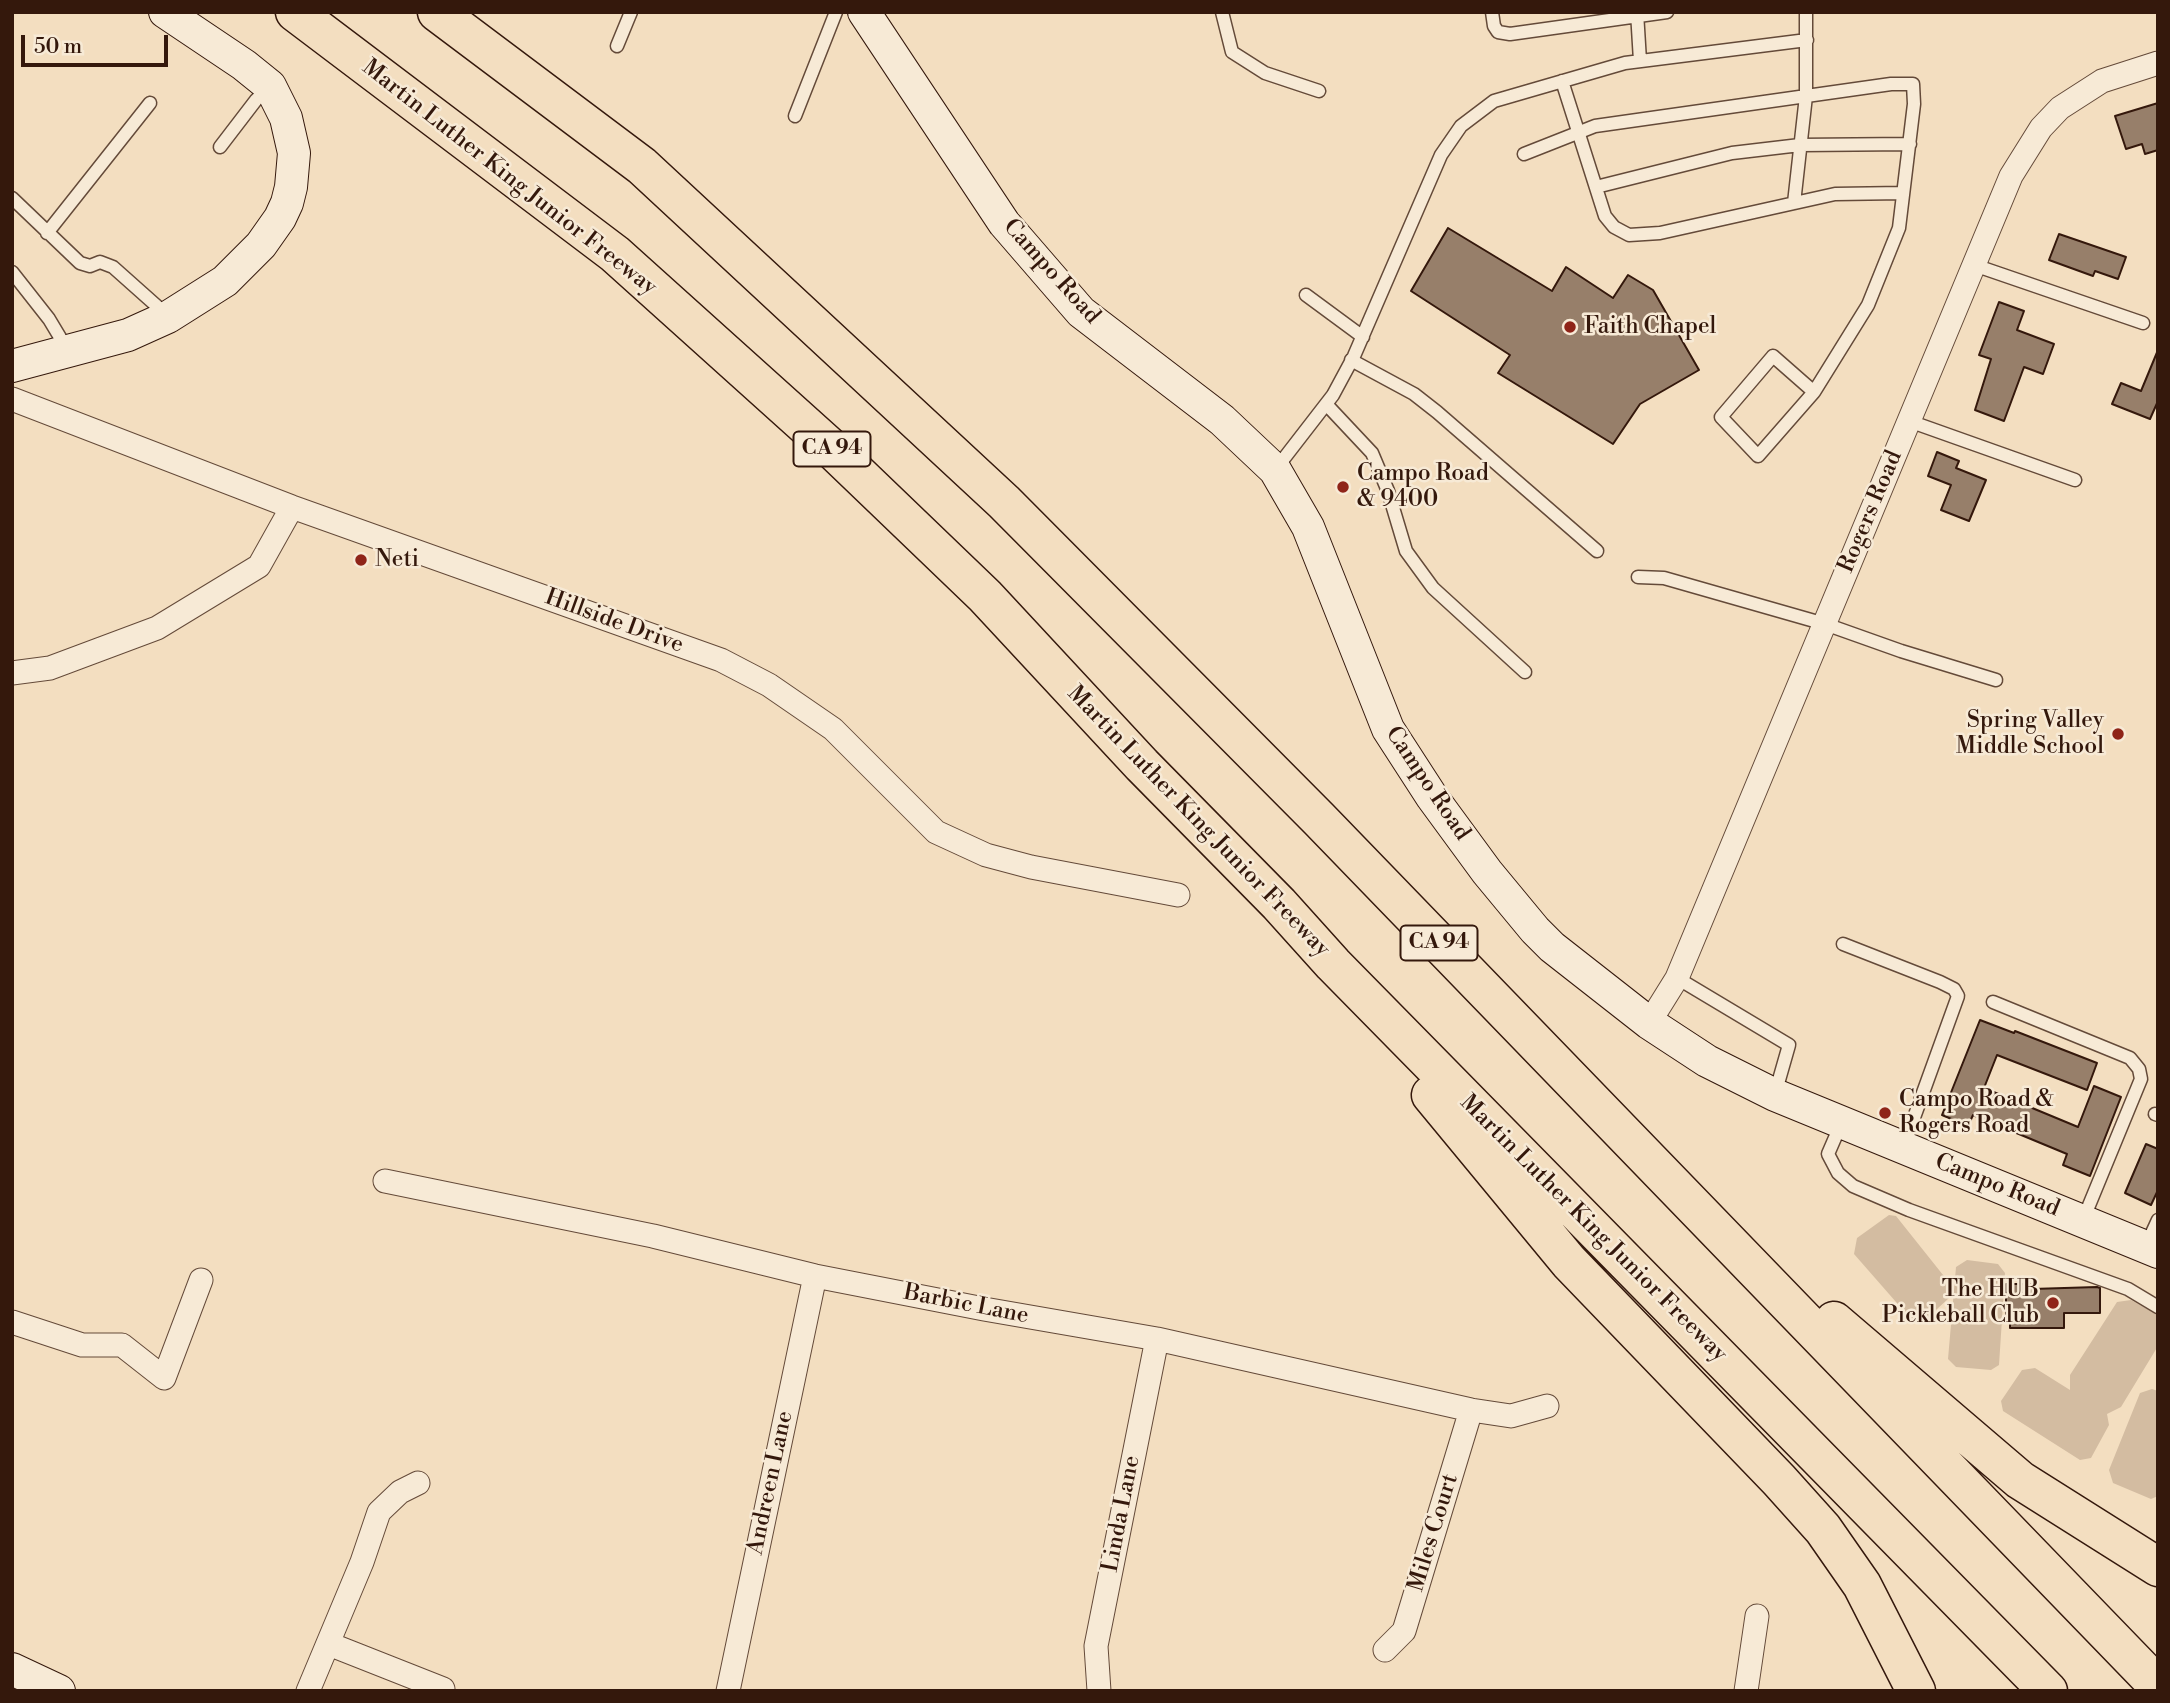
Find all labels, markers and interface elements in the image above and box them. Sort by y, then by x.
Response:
scale bar [24,21,172,65]
text: 50 m [34,34,82,60]
street label: Martin Luther King Junior Freeway [356,54,662,302]
street label: Campo Road [997,214,1105,330]
place label: Faith Chapel [1584,313,1716,341]
marker: Faith Chapel [1562,319,1578,335]
road number: CA 94 [794,432,870,466]
street label: Rogers Road [1833,447,1909,577]
place label: Campo Road & 9400 [1357,460,1489,514]
marker: Campo Road & 9400 [1335,479,1351,495]
place label: Neti [375,546,419,574]
marker: Neti [353,552,369,568]
street label: Hillside Drive [541,584,687,660]
street label: Martin Luther King Junior Freeway [1061,681,1335,963]
place label: Spring Valley Middle School [1956,707,2104,761]
street label: Campo Road [1379,722,1475,846]
marker: Spring Valley Middle School [2110,726,2126,742]
road number: CA 94 [1400,926,1478,960]
place label: Campo Road & Rogers Road [1899,1086,2054,1140]
street label: Martin Luther King Junior Freeway [1454,1090,1732,1368]
marker: Campo Road & Rogers Road [1877,1105,1893,1121]
street label: Campo Road [1931,1149,2063,1223]
place label: The HUB Pickleball Club [1882,1276,2039,1330]
street label: Barbic Lane [901,1279,1031,1331]
marker: The HUB Pickleball Club [2045,1295,2061,1311]
street label: Andreen Lane [742,1409,800,1557]
street label: Linda Lane [1097,1453,1147,1575]
street label: Miles Court [1403,1471,1465,1595]

